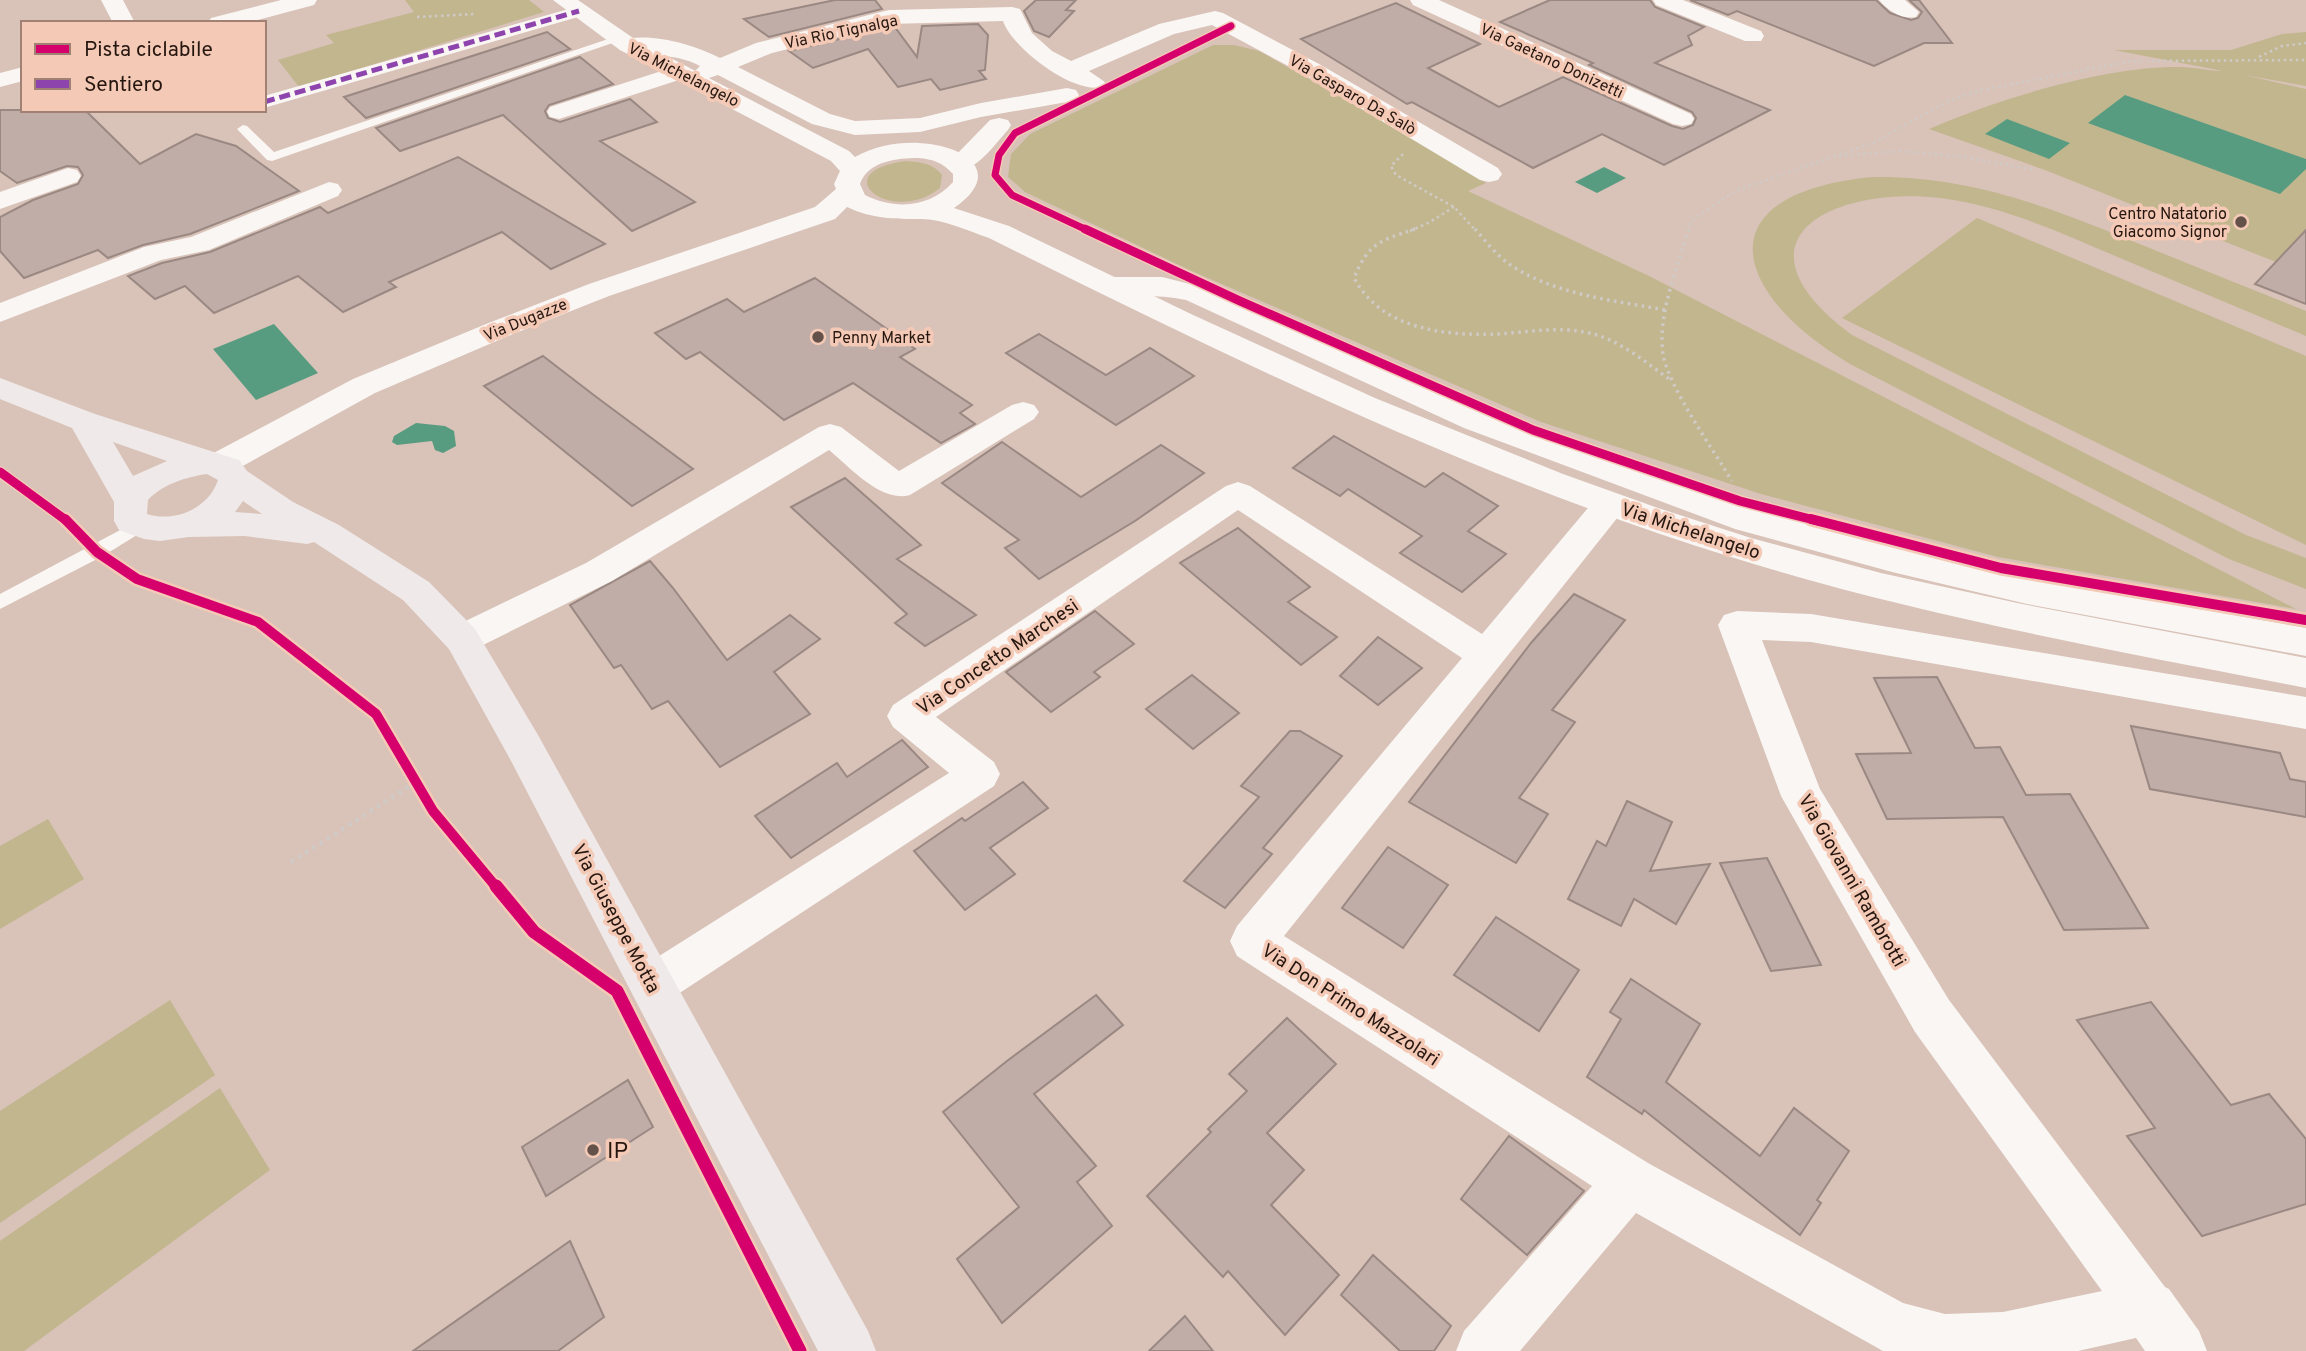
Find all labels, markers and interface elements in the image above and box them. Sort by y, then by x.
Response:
street label: Via Rio Tignalga [783,11,900,55]
street label: Via Gaetano Donizetti [1476,20,1626,104]
legend [21,21,266,112]
text: Pista ciclabile [84,37,213,64]
street label: Via Michelangelo [624,39,742,112]
street label: Via Gasparo Da Salò [1285,51,1419,140]
text: Sentiero [84,72,163,99]
place label: Centro Natatorio Giacomo Signor [2108,205,2227,243]
marker: Centro Natatorio Giacomo Signor [2233,214,2249,230]
street label: Via Dugazze [481,295,571,347]
marker: Penny Market [810,329,826,345]
place label: Penny Market [832,329,931,349]
street label: Via Michelangelo [1618,498,1763,566]
street label: Via Concetto Marchesi [913,594,1084,721]
street label: Via Giovanni Rambrotti [1792,790,1911,972]
street label: Via Giuseppe Motta [566,840,665,998]
street label: Via Don Primo Mazzolari [1256,939,1443,1072]
place label: IP [607,1138,628,1167]
marker: IP [585,1142,601,1158]

